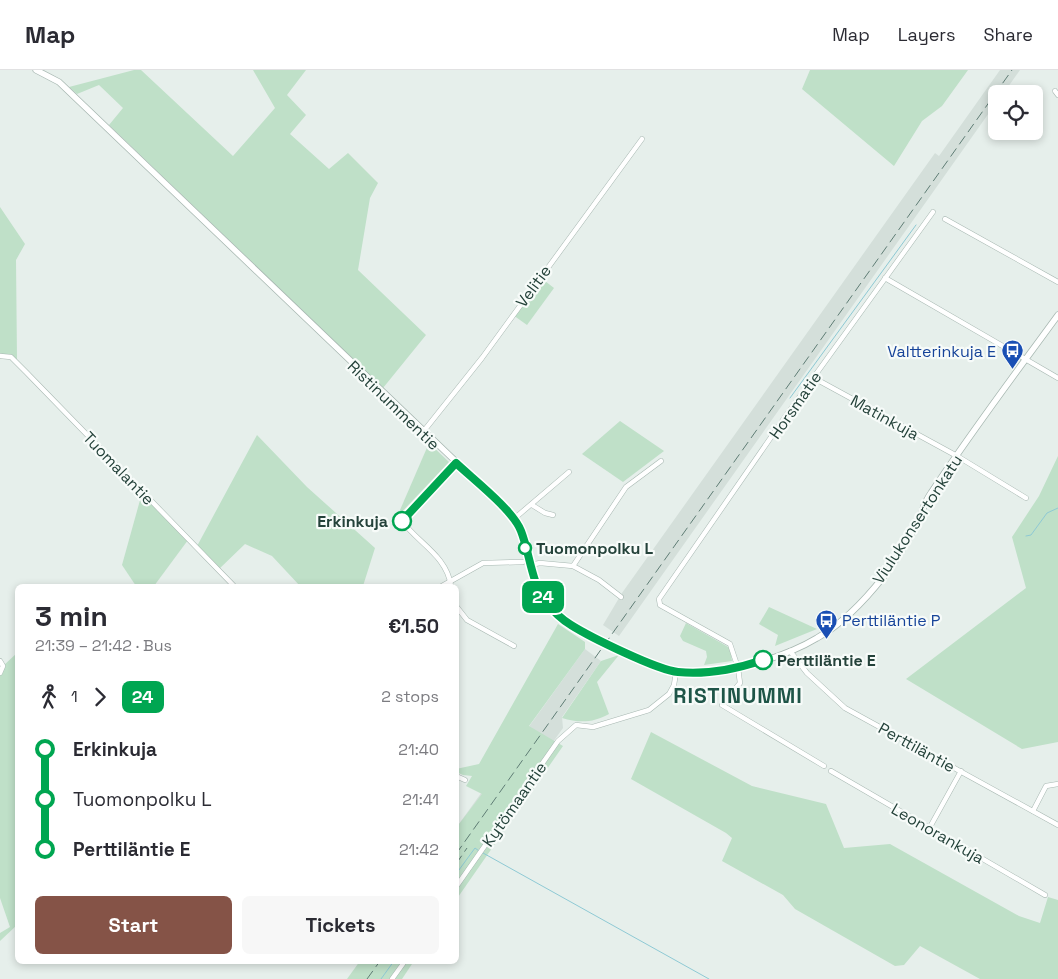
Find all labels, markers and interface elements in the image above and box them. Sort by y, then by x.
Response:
text: Map [25,19,75,50]
text: Map [832,23,870,46]
text: Layers [898,23,955,46]
text: Share [983,23,1033,46]
map controls [988,85,1043,140]
button: locate [988,85,1043,140]
street label: Velitie [511,261,556,312]
bus stop icon: Valtterinkuja E [1000,339,1024,370]
place label: Valtterinkuja E [887,341,996,362]
street label: Ristinummentie [343,356,444,455]
street label: Horsmatie [764,367,826,443]
street label: Matinkuja [847,390,923,445]
street label: Tuomalantie [78,427,159,510]
street label: Viulukonsertonkatu [868,451,967,588]
place label: Erkinkuja [317,511,388,532]
marker: Erkinkuja [392,511,412,531]
place label: Tuomonpolku L [536,538,653,559]
marker: Tuomonpolku L [518,541,532,555]
line badge: 24 [520,581,566,613]
text: 24 [532,585,554,608]
text: 3 min [35,598,108,634]
bus stop icon: Perttiläntie P [814,608,838,639]
place label: Perttiläntie P [842,610,941,631]
text: €1.50 [388,614,439,639]
text: 21:39 – 21:42 · Bus [35,635,172,656]
marker: Perttiläntie E [753,650,773,670]
place label: Perttiläntie E [777,650,876,671]
district label: RISTINUMMI [673,682,803,709]
icon: walk [35,683,63,711]
icon: forward [86,683,114,711]
text: 24 [132,685,154,708]
text: 1 [71,686,78,707]
text: 2 stops [381,686,439,707]
street label: Perttiläntie [875,718,959,777]
text: Erkinkuja [73,737,157,762]
text: 21:40 [398,739,439,760]
street label: Kytömaantie [477,758,551,851]
text: Tuomonpolku L [73,787,212,812]
text: 21:41 [402,789,439,810]
street label: Leonorankuja [887,798,988,869]
text: Perttiläntie E [73,837,190,862]
text: 21:42 [399,839,439,860]
button: Start [35,896,232,954]
button: Tickets [242,896,439,954]

